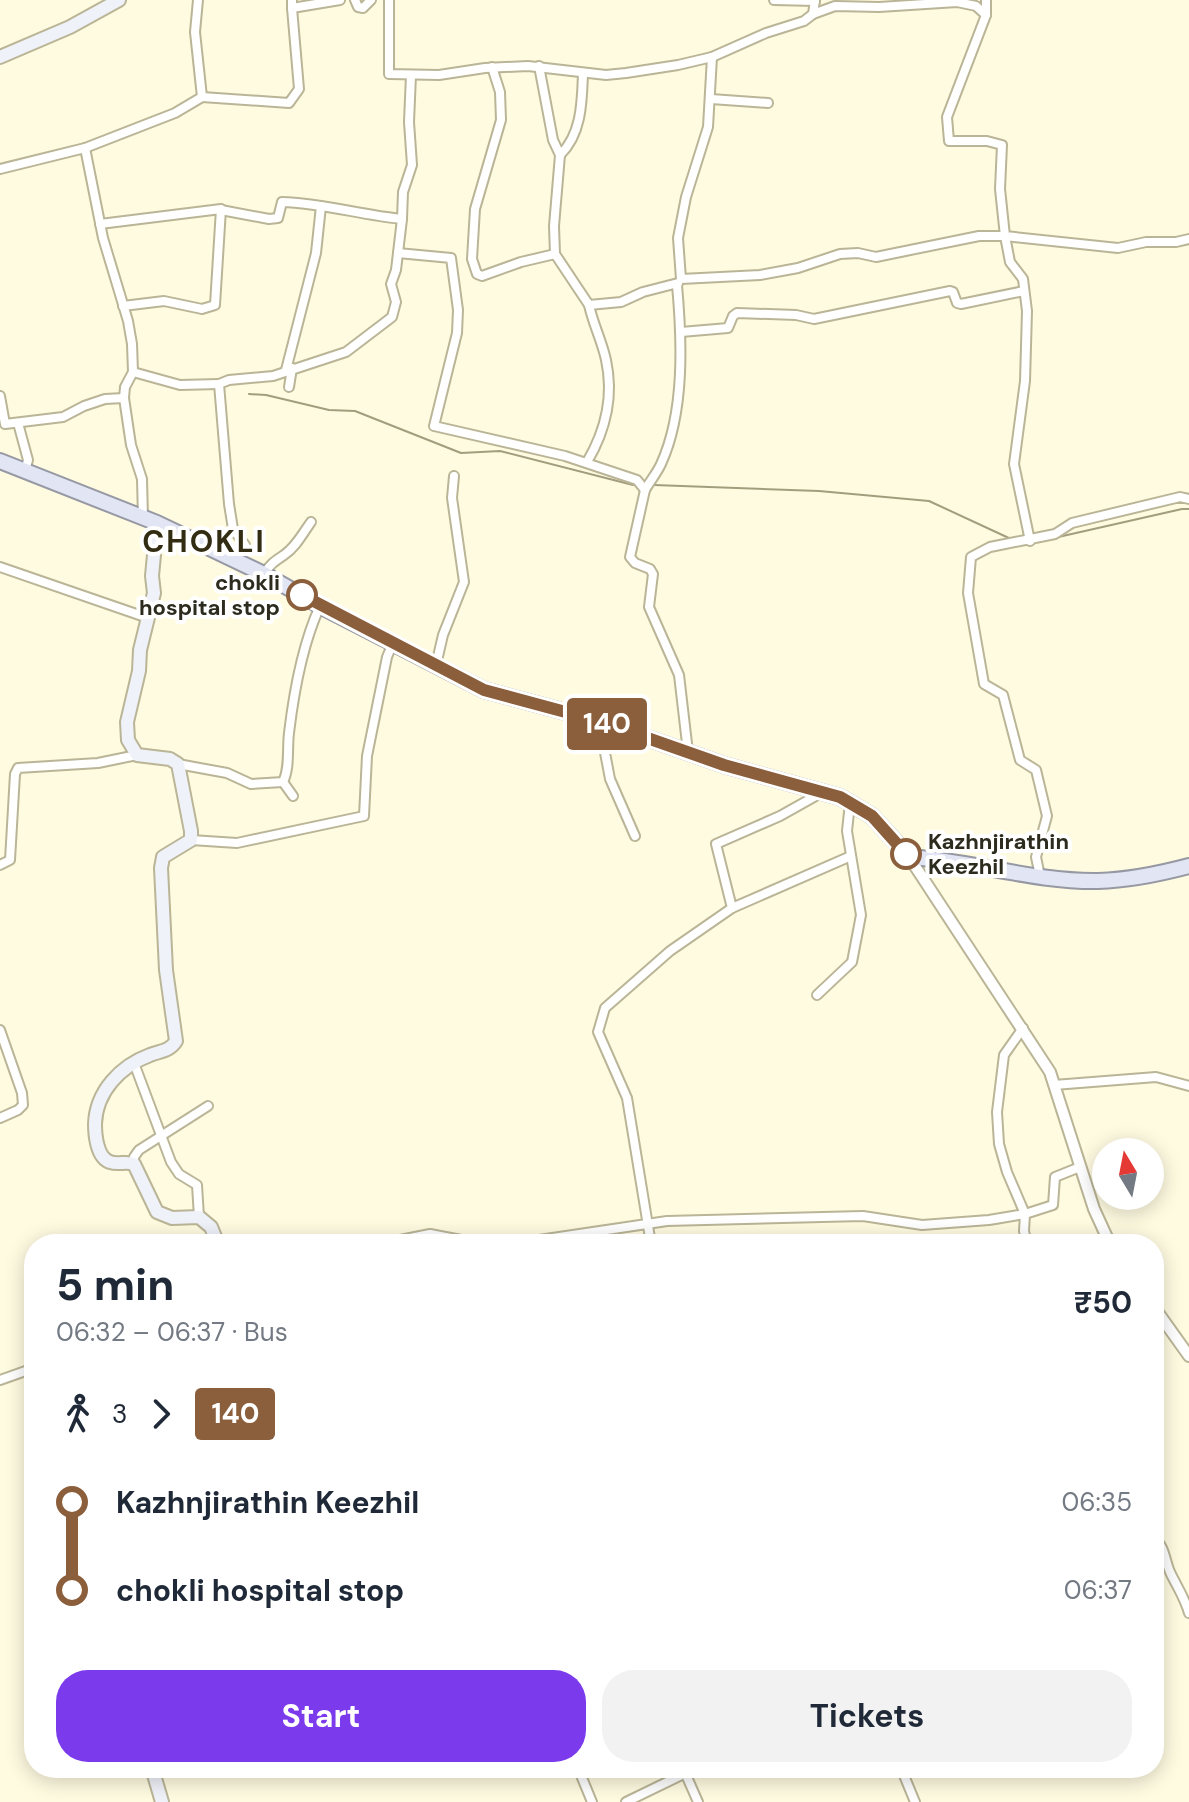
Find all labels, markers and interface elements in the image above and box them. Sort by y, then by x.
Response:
district label: CHOKLI [142,522,266,561]
place label: chokli hospital stop [139,568,280,622]
marker: chokli hospital stop [287,580,317,610]
line badge: 140 [561,698,653,750]
text: 140 [583,705,631,742]
place label: Kazhnjirathin Keezhil [928,827,1069,881]
marker: Kazhnjirathin Keezhil [891,839,921,869]
north arrow [1092,1138,1164,1210]
map controls [1092,1138,1164,1210]
text: 5 min [56,1256,174,1314]
text: ₹50 [1074,1283,1132,1322]
text: 06:32 – 06:37 · Bus [56,1315,288,1349]
icon: walk [56,1392,100,1436]
icon: forward [139,1392,183,1436]
text: 140 [211,1395,259,1432]
text: 3 [112,1397,127,1431]
text: Kazhnjirathin Keezhil [116,1483,419,1522]
text: 06:35 [1061,1485,1132,1519]
text: chokli hospital stop [116,1571,404,1610]
text: 06:37 [1064,1573,1132,1607]
button: Start [56,1670,586,1762]
button: Tickets [602,1670,1132,1762]

